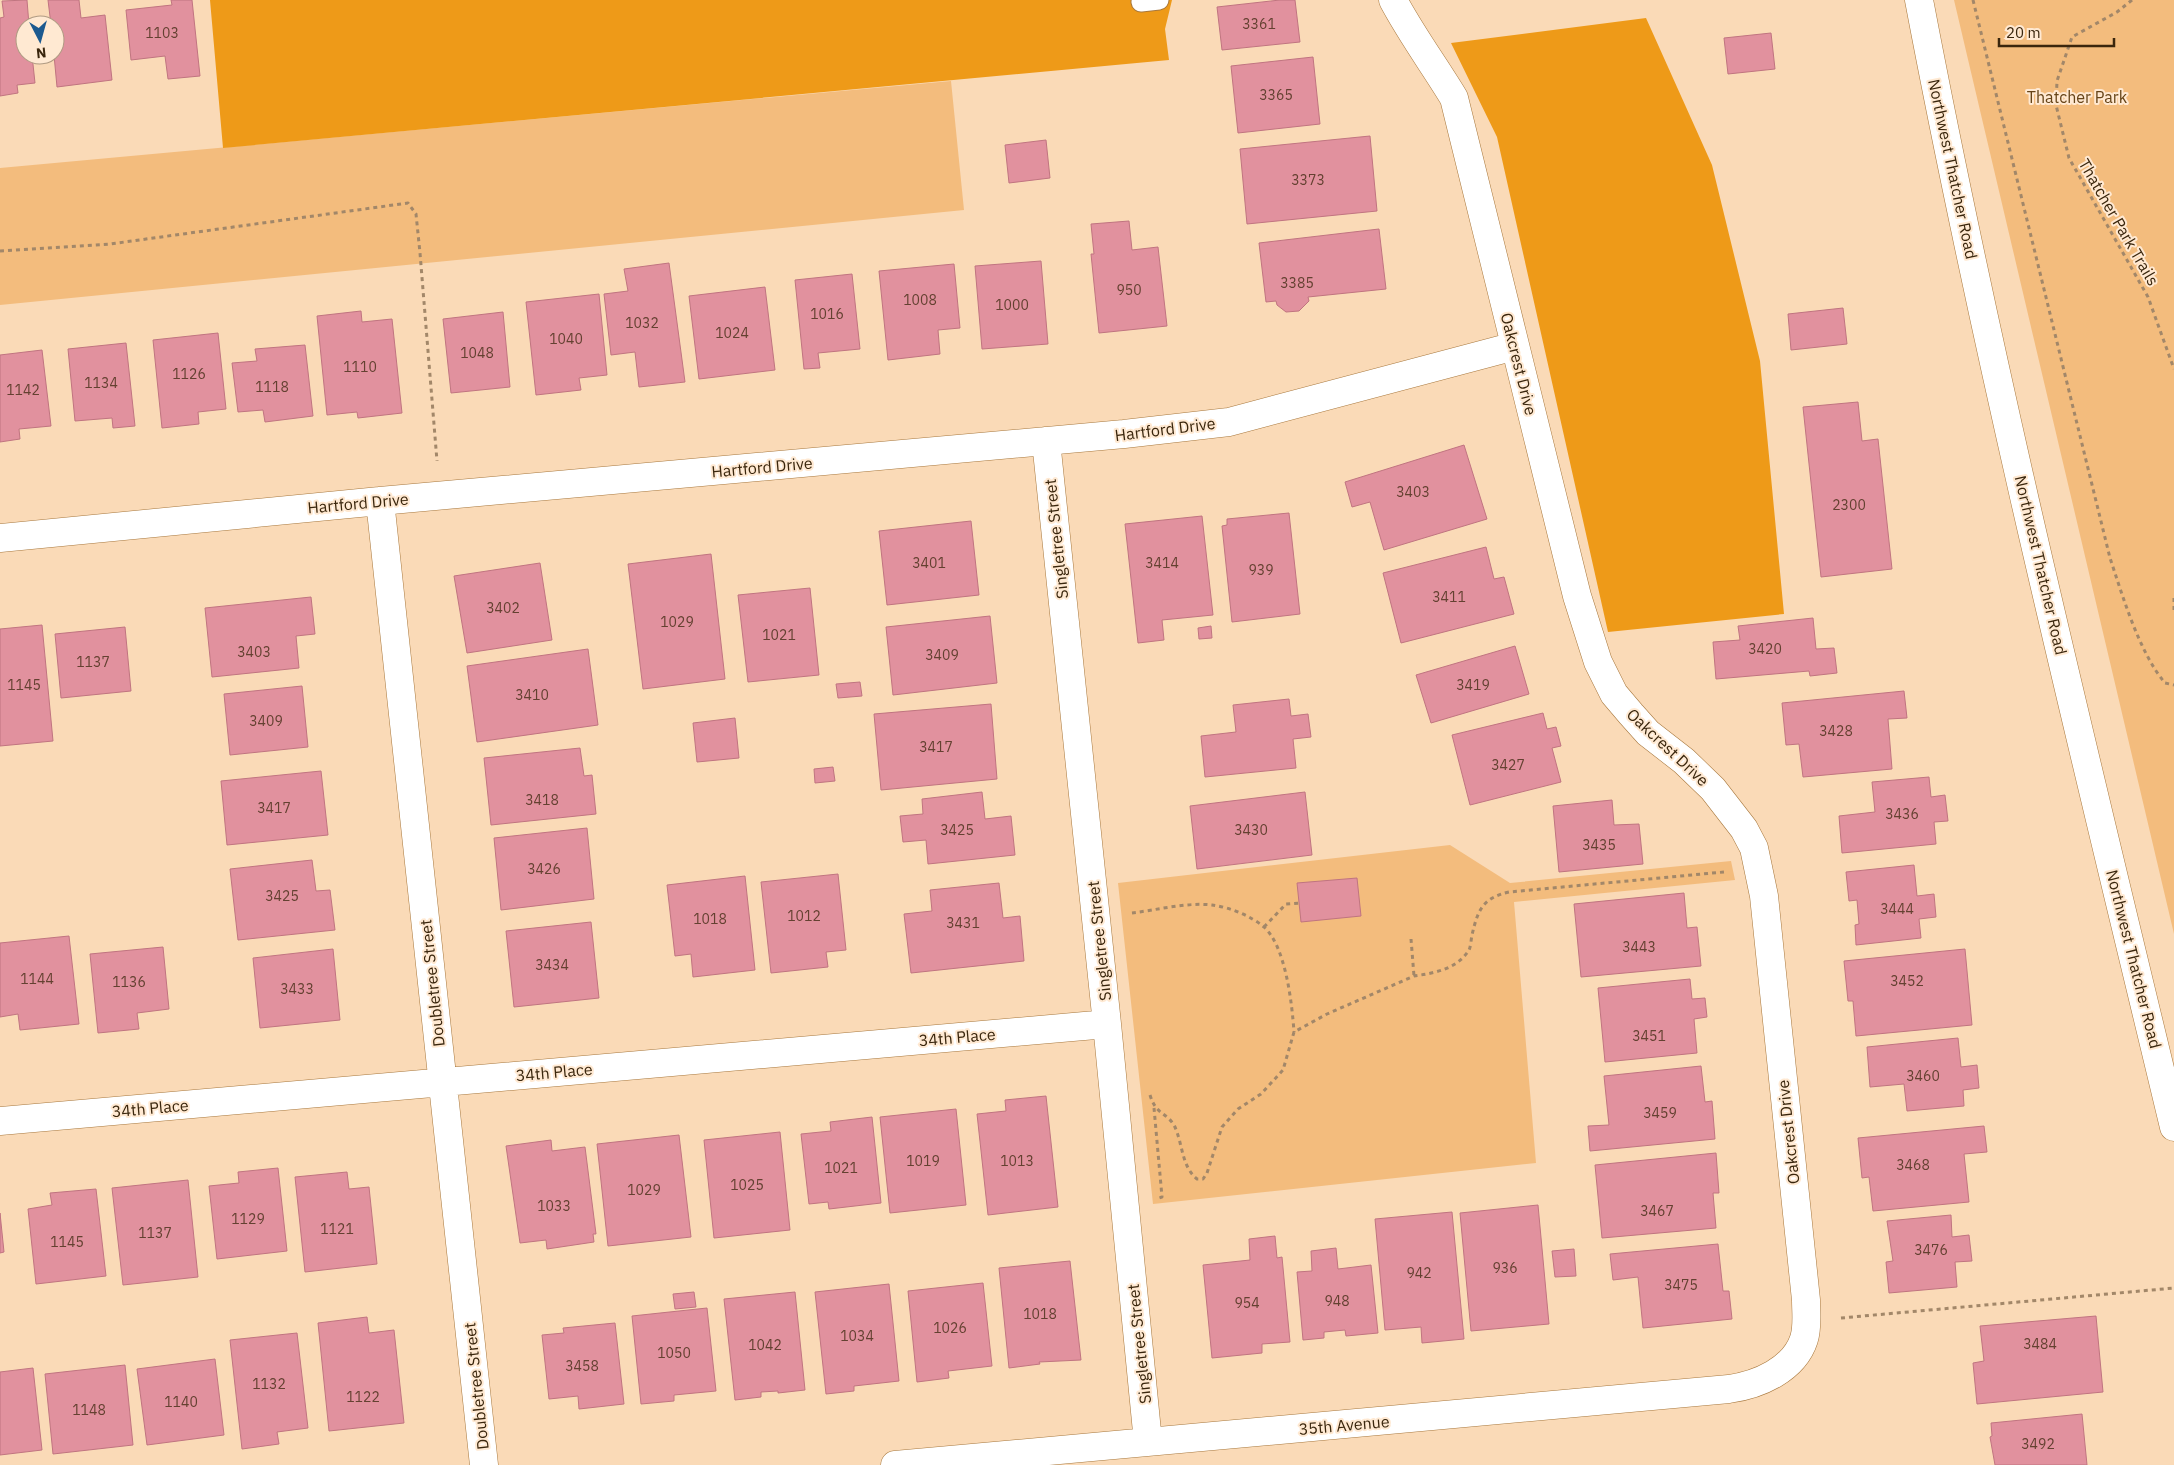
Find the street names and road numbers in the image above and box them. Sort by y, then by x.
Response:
street label: Northwest Thatcher Road [1924,77,1982,261]
street label: Thatcher Park Trails [2075,155,2163,289]
street label: Oakcrest Drive [1497,311,1541,417]
street label: Hartford Drive [1114,413,1217,445]
street label: Hartford Drive [711,453,814,481]
street label: Northwest Thatcher Road [2011,473,2071,657]
street label: Singletree Street [1040,478,1072,600]
street label: Hartford Drive [307,489,410,517]
street label: Oakcrest Drive [1623,704,1713,790]
street label: Northwest Thatcher Road [2102,868,2166,1050]
street label: Singletree Street [1083,880,1115,1002]
street label: Doubletree Street [415,918,449,1048]
street label: 34th Place [918,1024,996,1050]
street label: 34th Place [515,1059,593,1085]
street label: Oakcrest Drive [1773,1079,1803,1185]
street label: 34th Place [111,1095,189,1121]
street label: Singletree Street [1123,1283,1155,1405]
street label: Doubletree Street [459,1321,493,1451]
street label: 35th Avenue [1298,1411,1390,1439]

